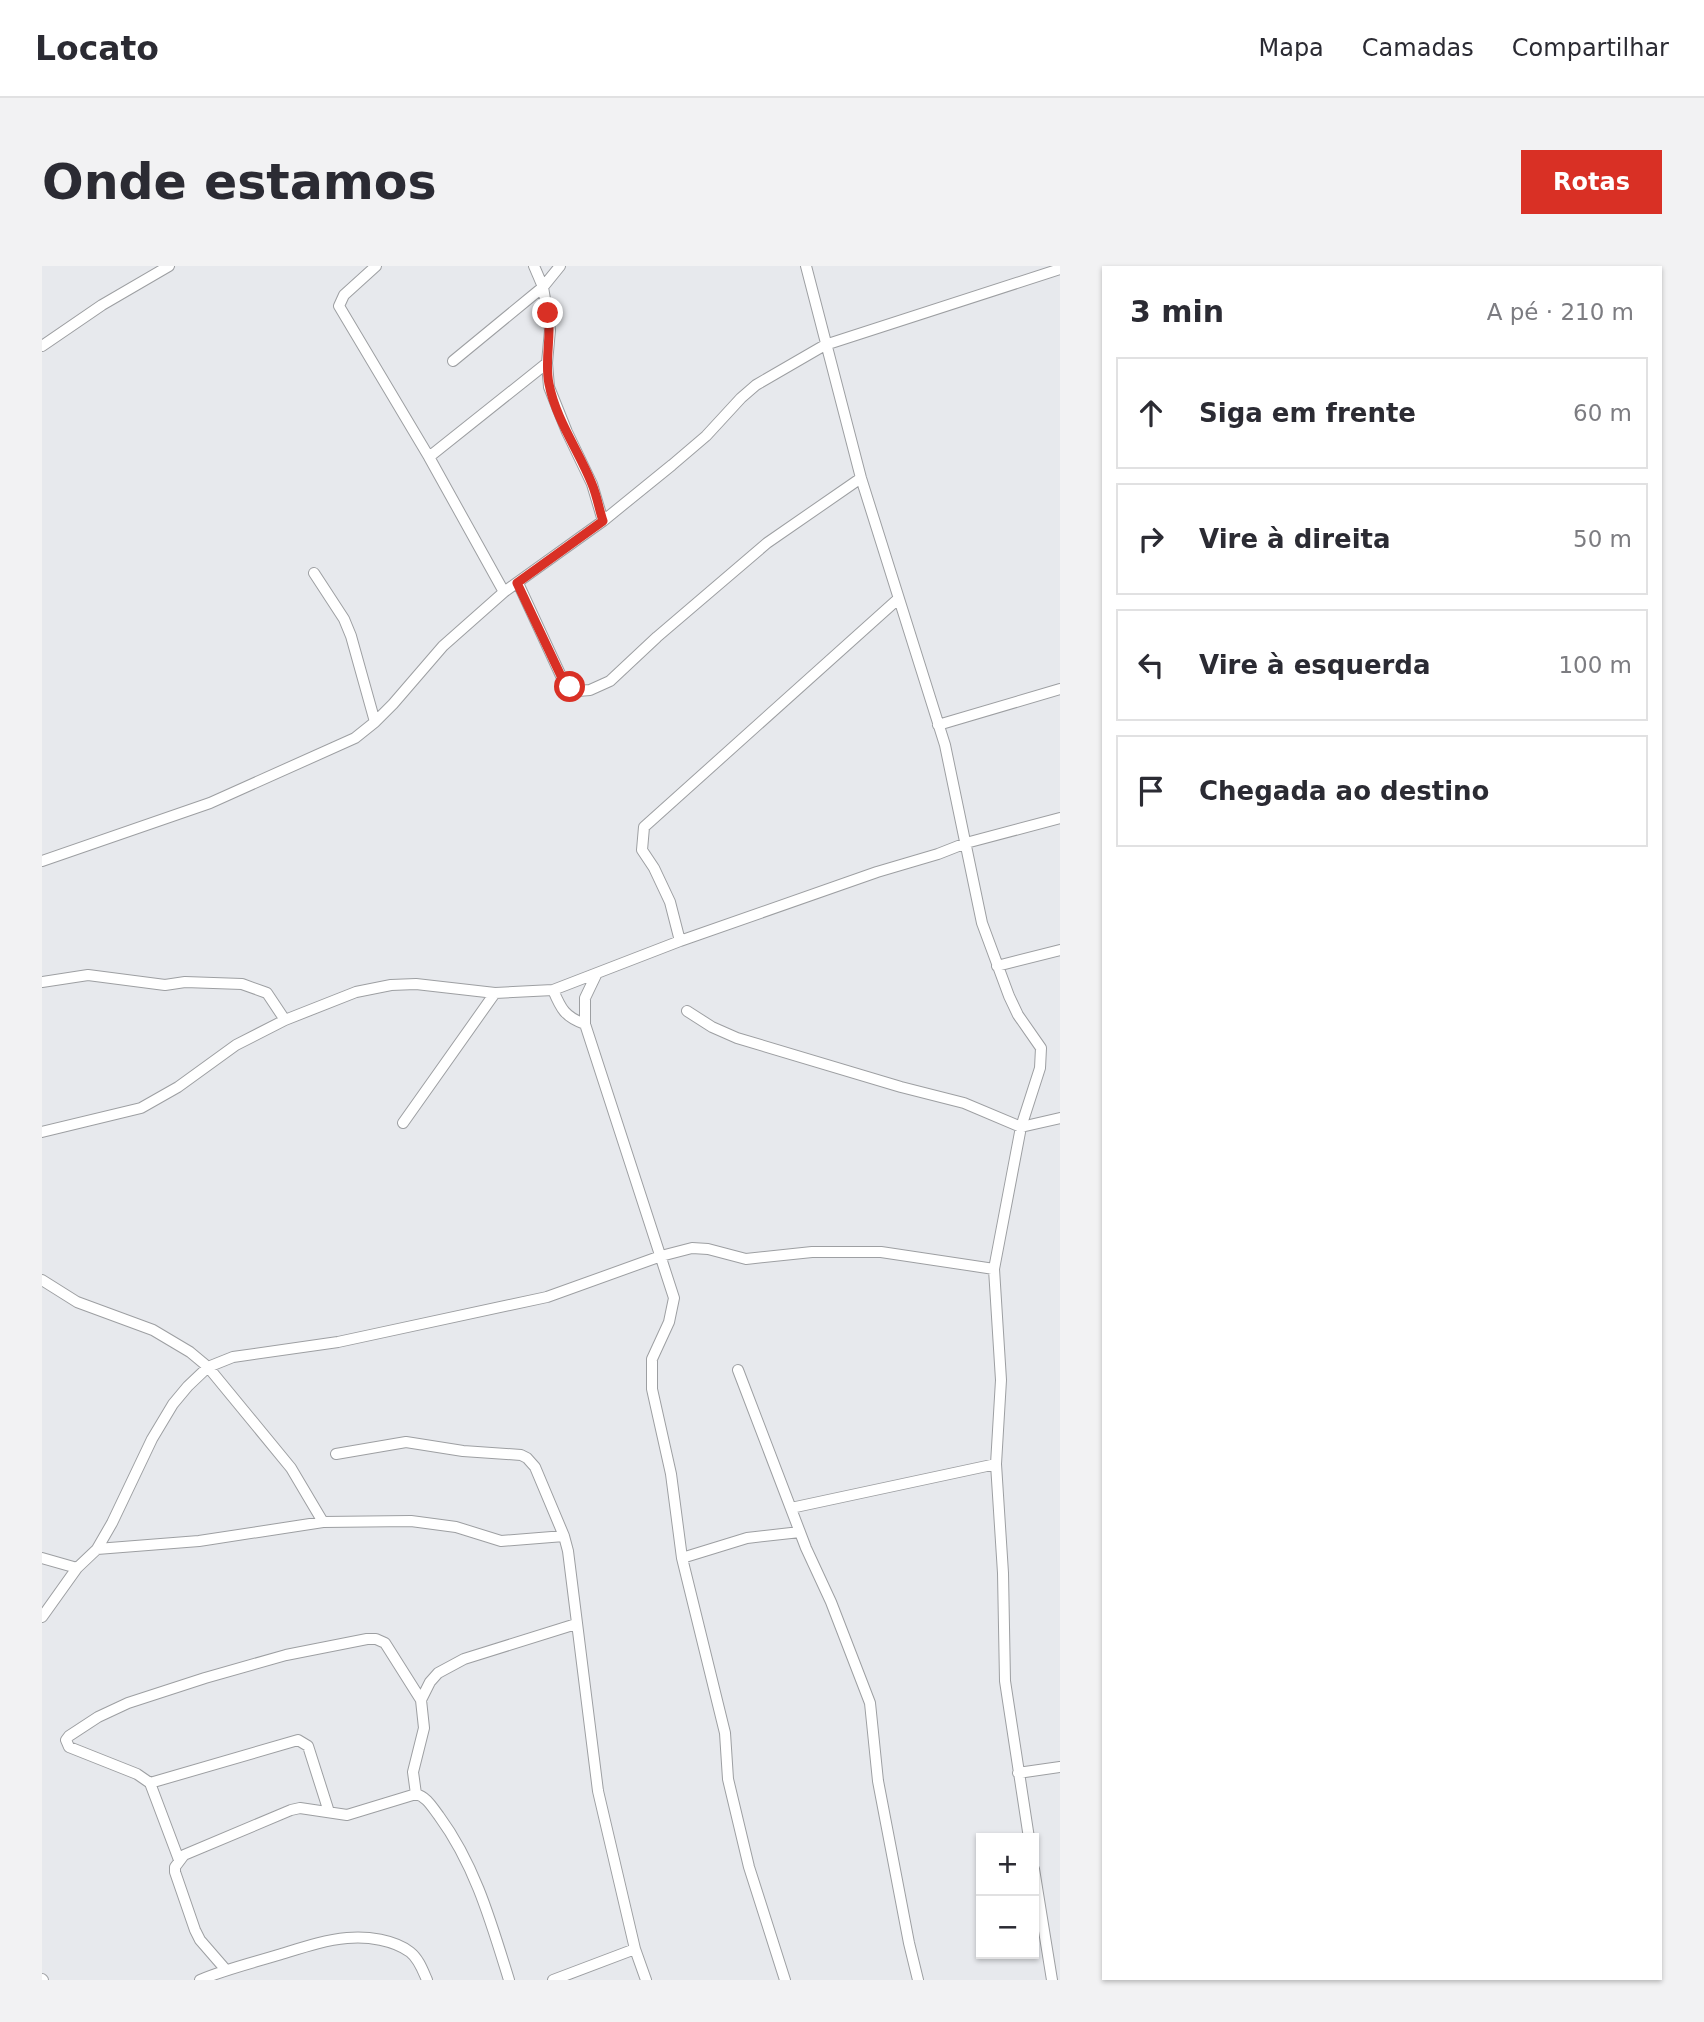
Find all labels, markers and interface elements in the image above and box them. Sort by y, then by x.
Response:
text: Locato [35,29,159,68]
text: Mapa [1258,34,1324,62]
text: Camadas [1362,34,1474,62]
text: Compartilhar [1512,34,1669,62]
button: Rotas [1521,150,1662,214]
text: Onde estamos [42,154,437,211]
text: 3 min [1130,294,1224,329]
route end [532,297,563,328]
text: A pé · 210 m [1487,299,1634,325]
icon: ahead [1132,394,1170,432]
text: Siga em frente [1199,398,1416,428]
text: 60 m [1573,400,1632,426]
icon: right [1132,520,1170,558]
text: Vire à direita [1199,524,1391,554]
text: 50 m [1573,526,1632,552]
icon: left [1132,646,1170,684]
text: Vire à esquerda [1199,650,1431,680]
text: 100 m [1558,652,1632,678]
route start [554,671,585,702]
icon: arrive [1132,772,1170,810]
text: Chegada ao destino [1199,776,1489,806]
map controls [976,1833,1039,1959]
button: + [976,1833,1039,1896]
button: − [976,1896,1039,1959]

